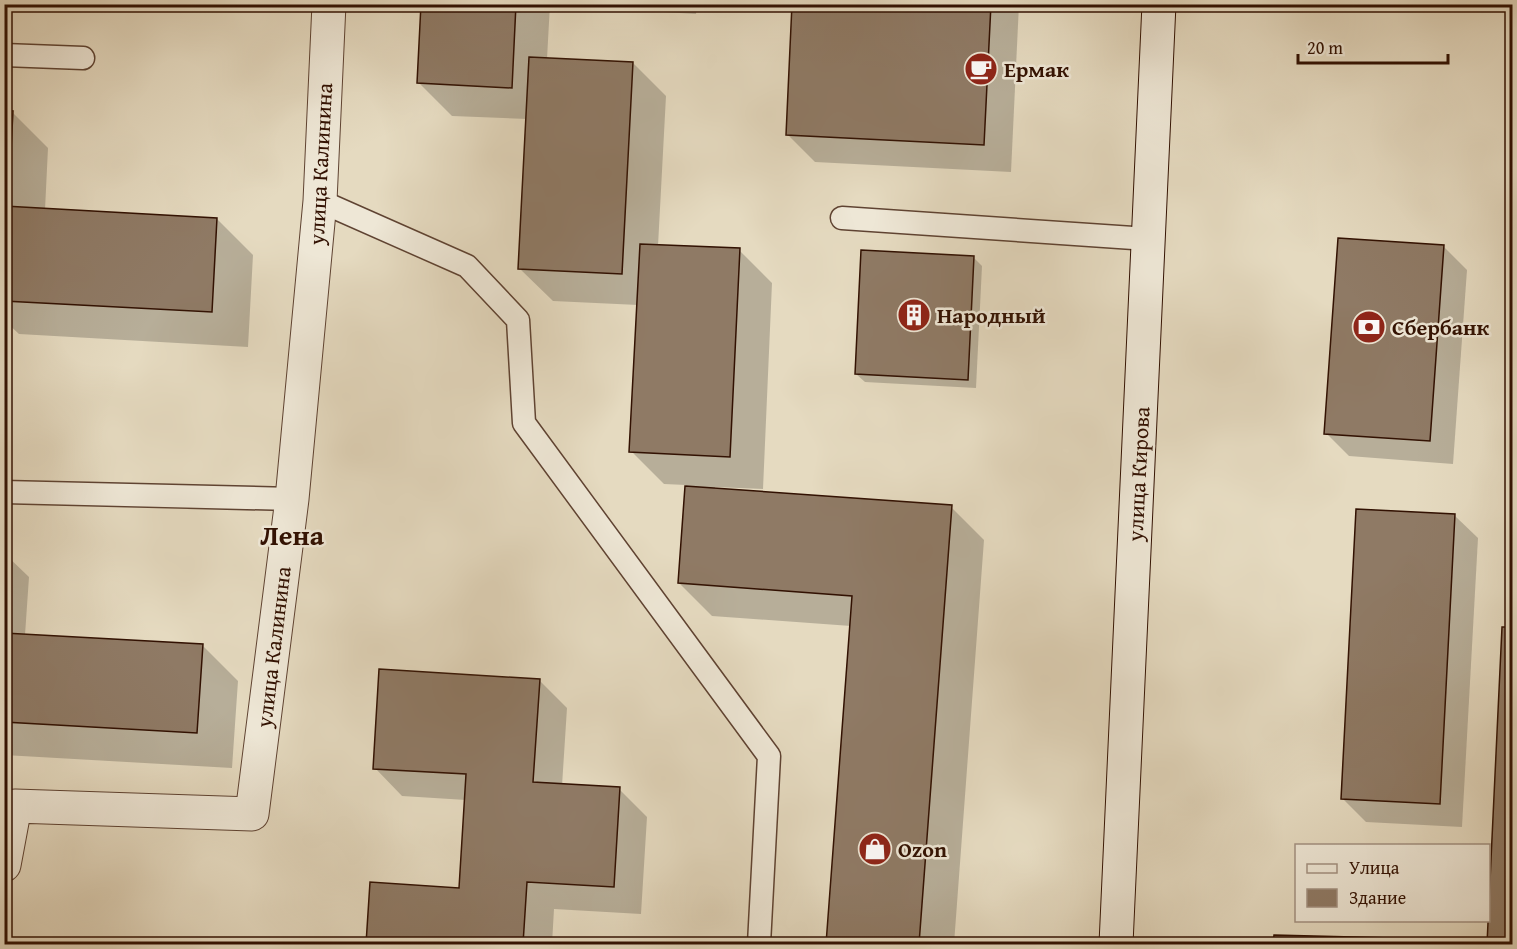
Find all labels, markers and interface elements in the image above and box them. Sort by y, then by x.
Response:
scale bar [1298,27,1448,65]
text: 20 m [1307,34,1343,61]
cafe icon: Ермак [963,51,999,87]
place label: Ермак [1004,53,1069,85]
street label: улица Калинина [300,82,340,247]
building icon: Народный [896,297,932,333]
place label: Народный [937,299,1046,331]
bank icon: Сбербанк [1351,309,1387,345]
place label: Сбербанк [1392,311,1489,343]
street label: улица Кирова [1118,405,1158,543]
district label: Лена [260,514,325,555]
street label: улица Калинина [247,564,299,731]
shop icon: Ozon [857,831,893,867]
place label: Ozon [898,833,947,865]
legend [1295,844,1490,922]
text: Улица [1349,854,1400,881]
text: Здание [1349,884,1406,911]

